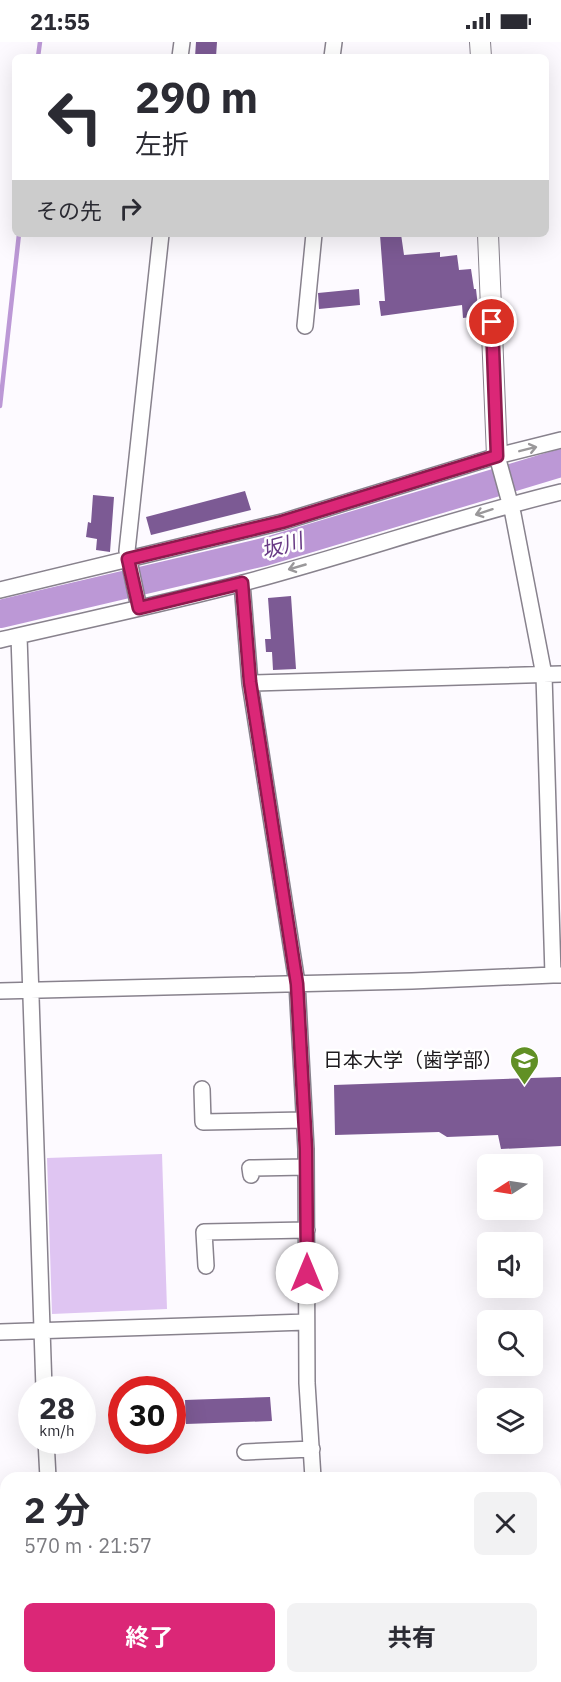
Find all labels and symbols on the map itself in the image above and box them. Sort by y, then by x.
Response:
pin [466,296,517,347]
one-way arrow [518,442,537,454]
one-way arrow [475,508,494,519]
water label: 坂川 [258,525,308,564]
one-way arrow [288,562,307,574]
school or university icon: 日本大学（歯学部） [508,1044,540,1086]
place label: 日本大学（歯学部） [323,1046,503,1073]
north arrow [477,1154,543,1220]
position arrow [275,1241,339,1305]
speed limit sign: 30 [108,1376,186,1454]

